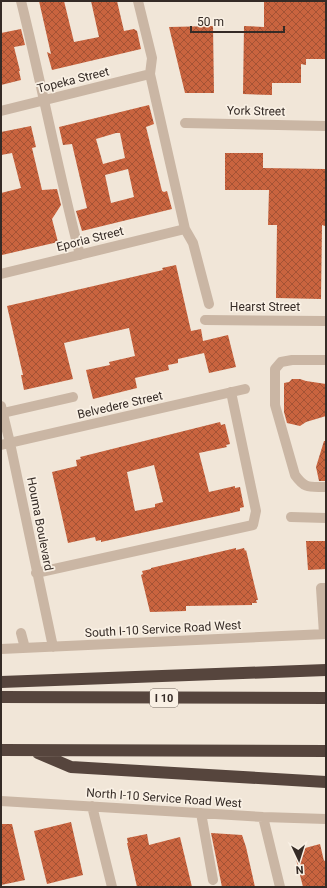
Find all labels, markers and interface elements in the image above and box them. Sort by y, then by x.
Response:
scale bar [191,8,284,34]
text: 50 m [197,15,224,29]
street label: Topeka Street [36,64,111,96]
street label: York Street [227,103,285,119]
street label: Eporia Street [55,224,125,254]
street label: Hearst Street [230,300,300,314]
street label: Belvedere Street [76,388,164,422]
street label: Houma Boulevard [24,476,56,572]
street label: South I-10 Service Road West [84,618,242,640]
road number: I 10 [150,689,178,707]
street label: North I-10 Service Road West [86,786,242,810]
north arrow [279,840,319,880]
text: N [295,863,304,876]

